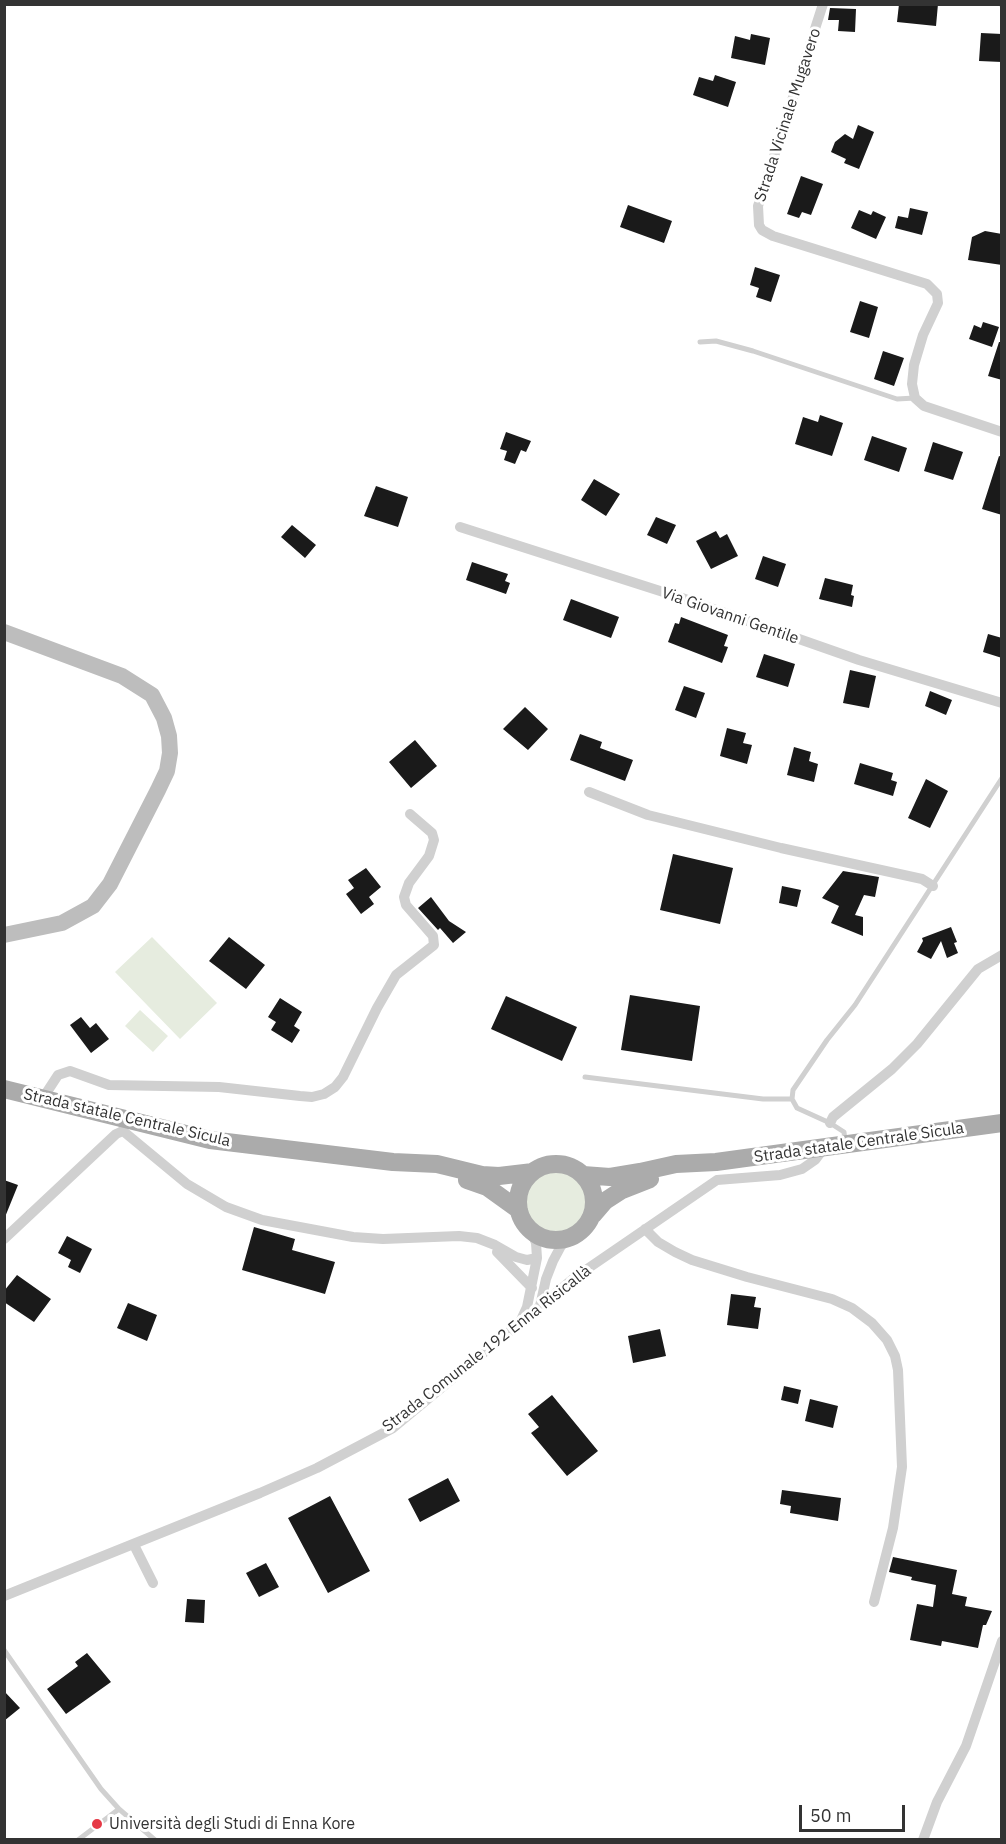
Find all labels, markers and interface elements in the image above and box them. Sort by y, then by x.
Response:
street label: Strada Vicinale Mugavero [751,26,825,204]
street label: Via Giovanni Gentile [659,583,801,649]
street label: Strada statale Centrale Sicula [22,1085,232,1151]
street label: Strada statale Centrale Sicula [753,1119,965,1167]
street label: Strada Comunale 192 Enna Risicallà [379,1262,595,1436]
scale bar [802,1793,908,1831]
text: 50 m [810,1804,852,1827]
place label: Università degli Studi di Enna Kore [109,1814,355,1834]
marker: Università degli Studi di Enna Kore [90,1817,104,1831]

